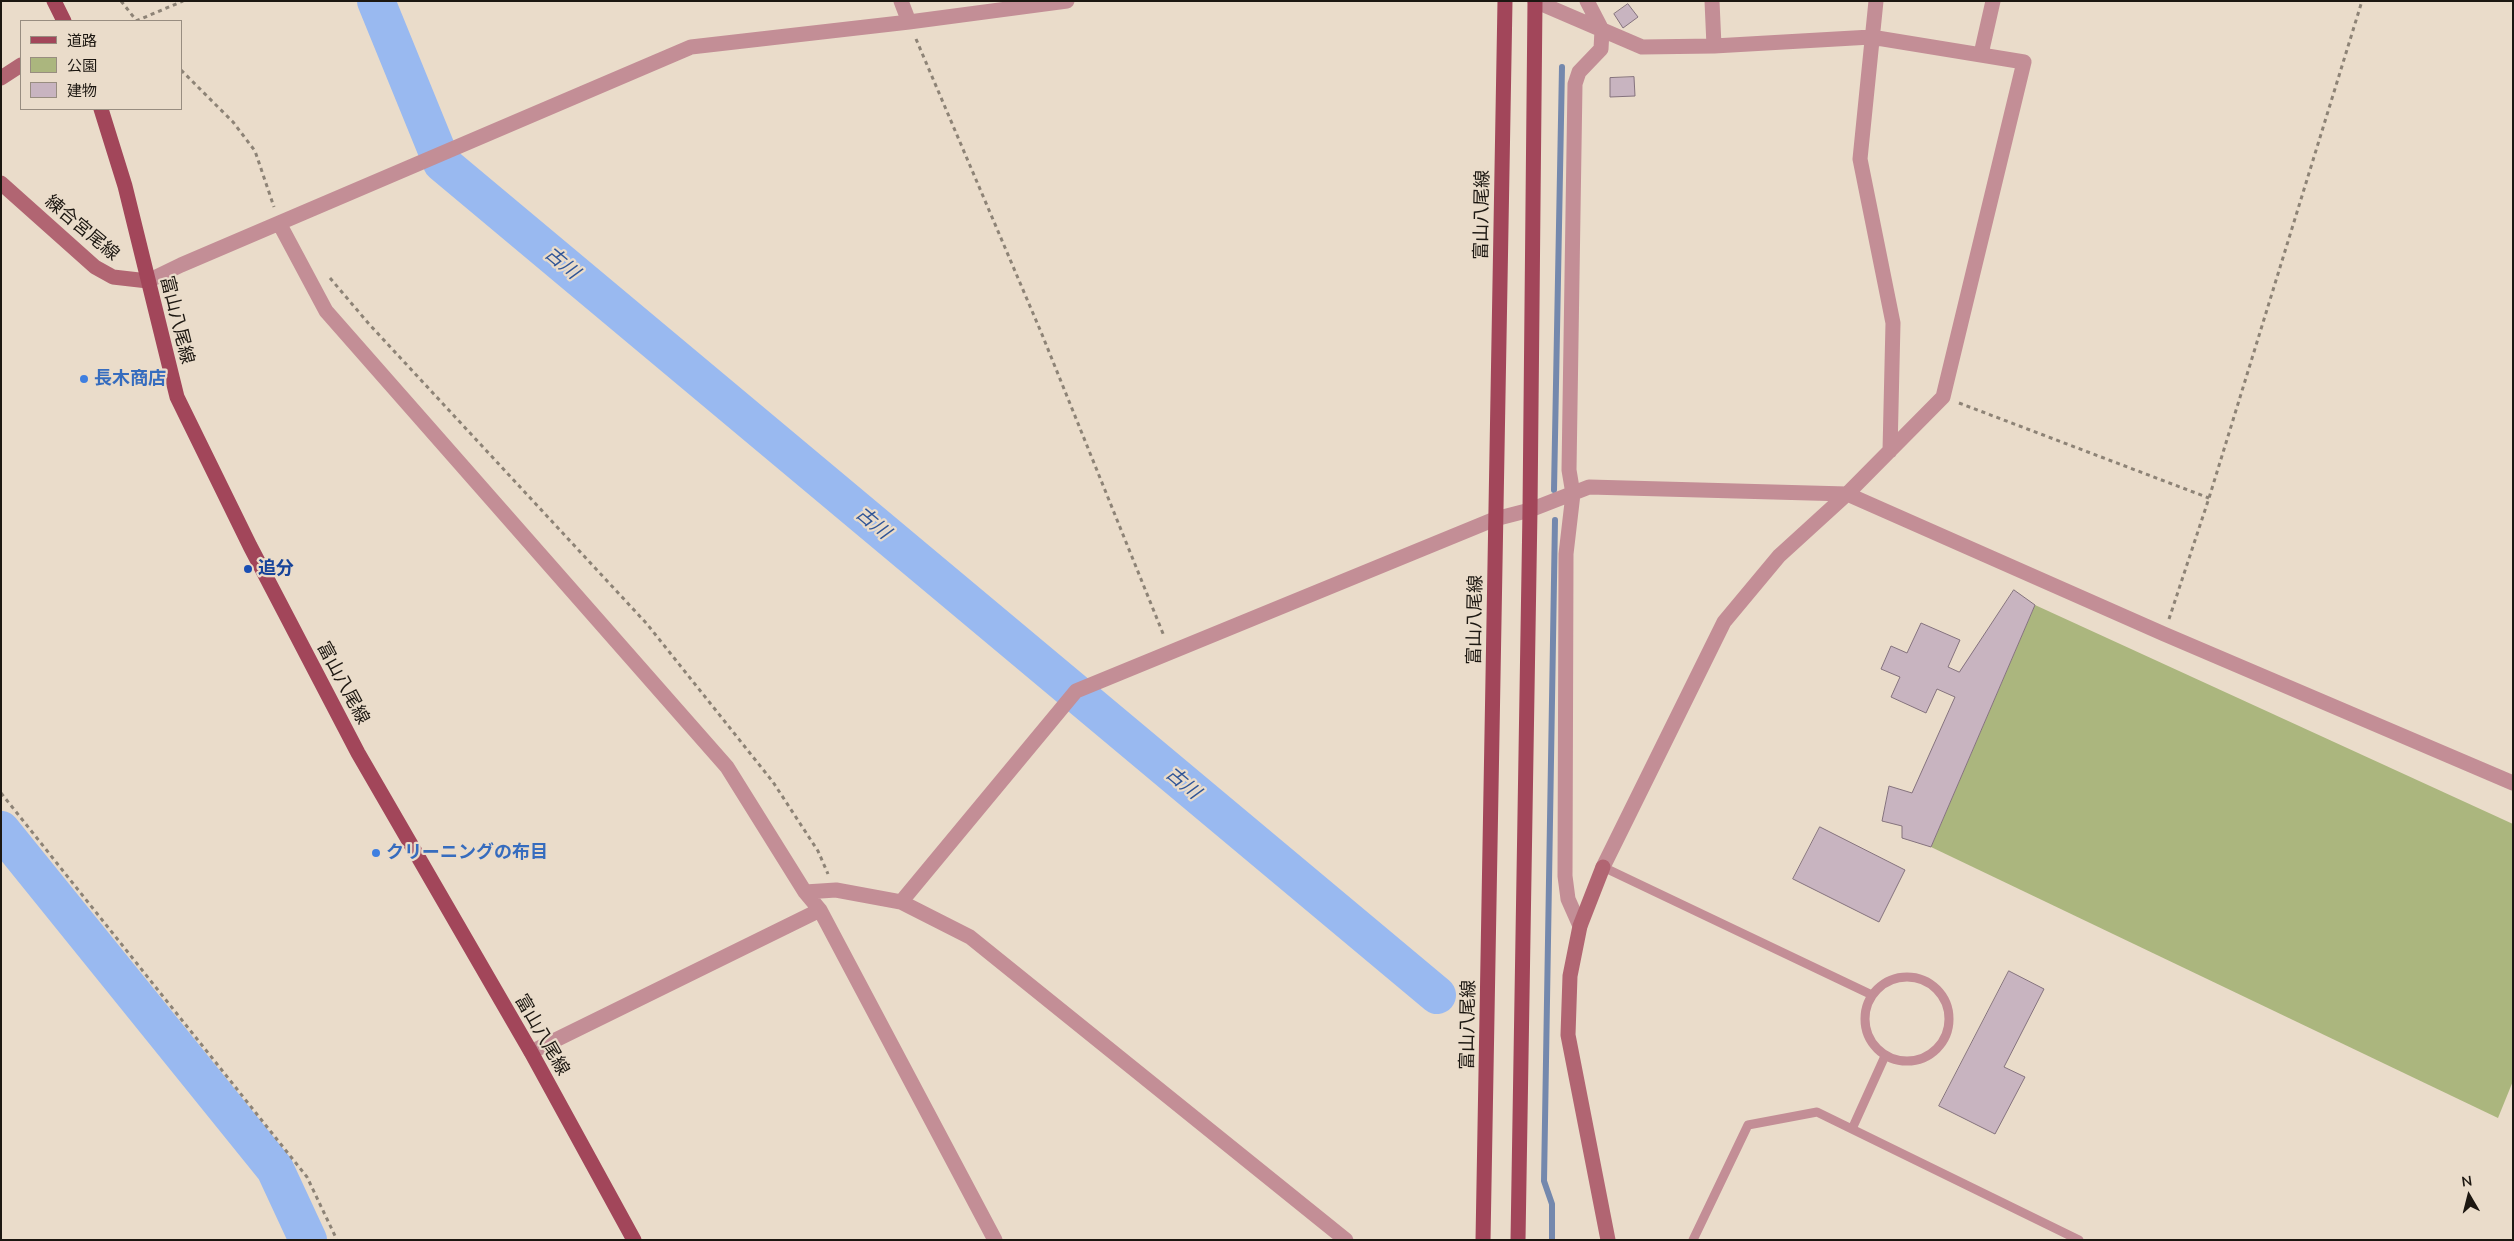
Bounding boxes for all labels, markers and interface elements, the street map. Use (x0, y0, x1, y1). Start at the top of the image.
legend (20, 20, 182, 110)
text: 道路 (67, 31, 97, 50)
text: 公園 (67, 56, 97, 75)
text: 建物 (67, 81, 97, 100)
street label: 富山八尾線 (1470, 170, 1494, 260)
street label: 練合宮尾線 (41, 191, 123, 265)
water label: 古川 (540, 242, 584, 284)
street label: 富山八尾線 (156, 274, 198, 366)
place label: 長木商店 (94, 368, 166, 390)
marker: 長木商店 (78, 373, 90, 385)
water label: 古川 (851, 502, 895, 544)
place label: 追分 (258, 558, 294, 580)
marker: 追分 (242, 563, 254, 575)
street label: 富山八尾線 (1463, 575, 1487, 665)
street label: 富山八尾線 (312, 638, 374, 728)
water label: 古川 (1161, 762, 1205, 804)
place label: クリーニングの布目 (386, 842, 548, 864)
marker: クリーニングの布目 (370, 847, 382, 859)
street label: 富山八尾線 (1456, 980, 1480, 1070)
street label: 富山八尾線 (510, 991, 574, 1079)
north arrow (2444, 1171, 2494, 1221)
text: N (2460, 1171, 2473, 1191)

